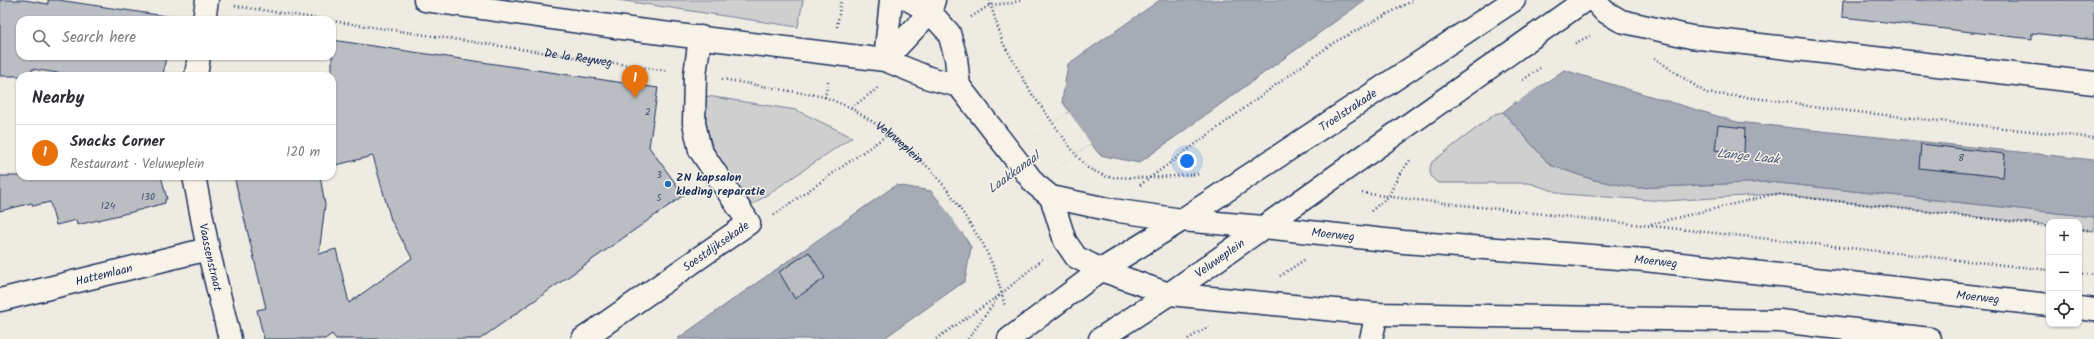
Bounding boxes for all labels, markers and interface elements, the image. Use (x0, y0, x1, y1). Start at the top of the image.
search box (16, 16, 336, 60)
text: Search here (62, 26, 136, 50)
icon: search (30, 27, 52, 49)
street label: De la Reyweg (543, 43, 614, 72)
pin: 1 (622, 65, 648, 98)
street label: Troelstrakade (1315, 84, 1381, 136)
text: Nearby (32, 85, 84, 112)
house number: 2 (645, 104, 651, 120)
street label: Veluweplein (872, 117, 927, 168)
text: Snacks Corner (70, 130, 164, 154)
text: 1 (43, 142, 47, 163)
text: 120 m (286, 142, 320, 163)
water label: Lange Laak (1716, 143, 1782, 171)
water label: Laakkanaal (984, 145, 1047, 199)
house number: 8 (1958, 150, 1965, 166)
your location (1177, 151, 1197, 171)
text: Restaurant · Veluweplein (70, 154, 204, 175)
house number: 3 (656, 167, 662, 183)
place label: ZN kapsalon kleding reparatie (676, 168, 765, 201)
marker: ZN kapsalon kleding reparatie (663, 179, 673, 189)
house number: 130 (141, 189, 155, 205)
house number: 5 (656, 190, 662, 206)
house number: 124 (101, 198, 116, 214)
street label: Soestdijksekade (678, 216, 754, 276)
map controls (2046, 219, 2082, 327)
button: + (2046, 219, 2082, 255)
street label: Vaassenstraat (194, 222, 228, 294)
street label: Moerweg (1310, 223, 1356, 246)
street label: Veluweplein (1191, 234, 1249, 283)
street label: Moerweg (1633, 250, 1679, 273)
button: − (2046, 255, 2082, 291)
street label: Hattemlaan (73, 258, 135, 291)
street label: Moerweg (1955, 285, 2001, 309)
button: locate (2046, 291, 2082, 327)

